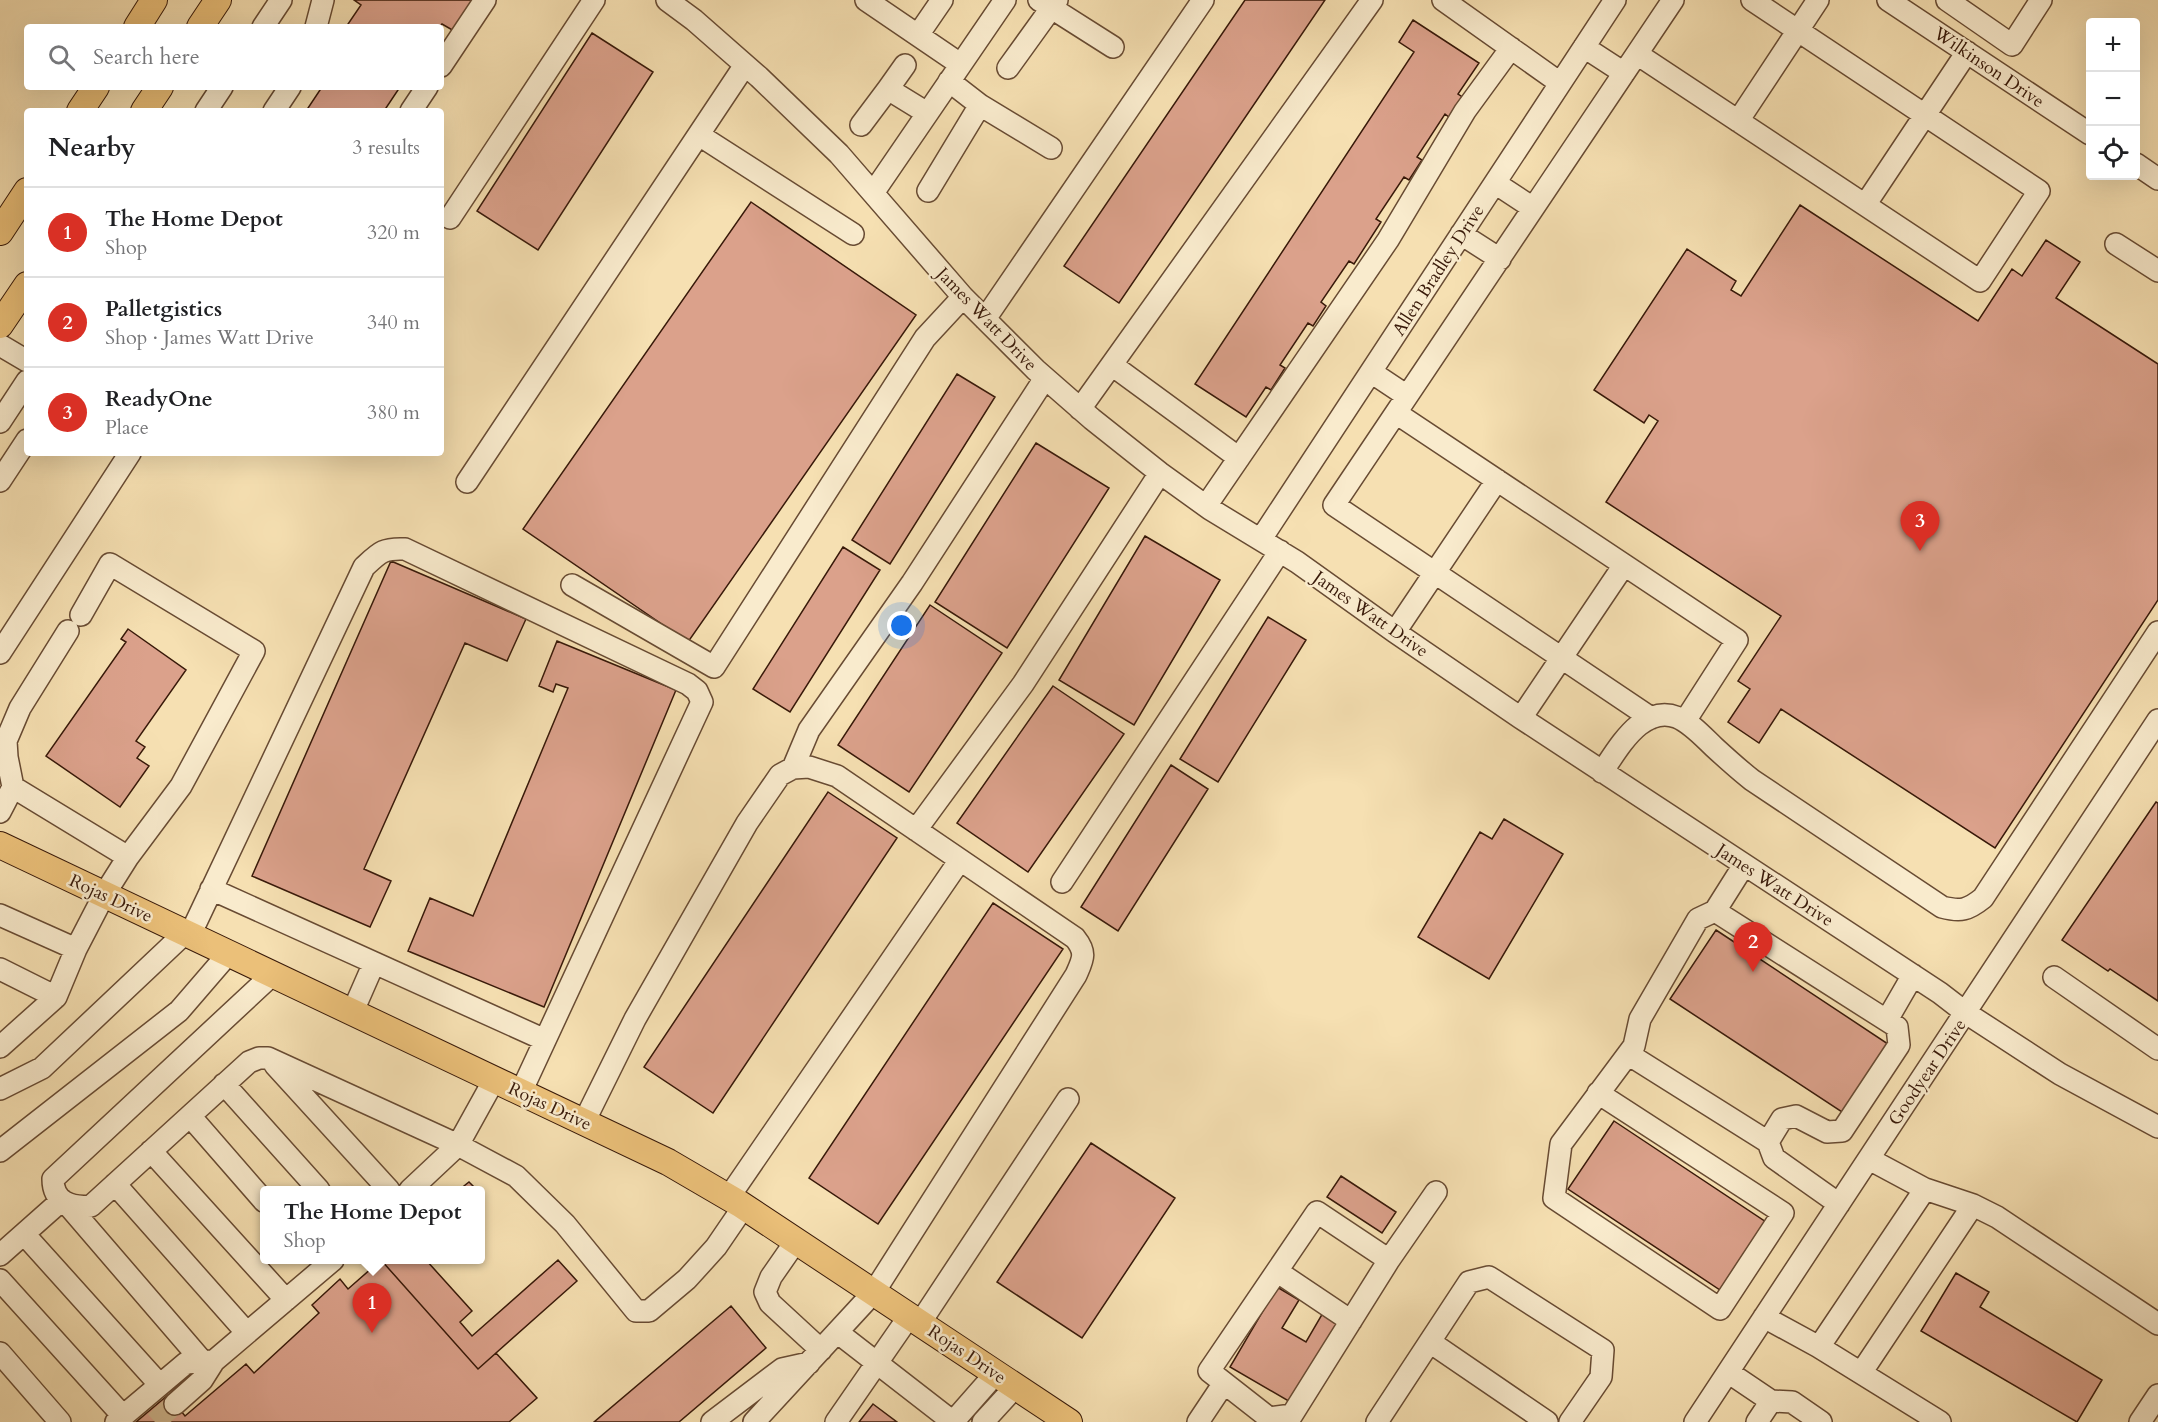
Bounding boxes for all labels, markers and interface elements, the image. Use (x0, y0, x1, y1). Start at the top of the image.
map controls (2086, 18, 2140, 180)
button: + (2086, 18, 2140, 72)
street label: Wilkinson Drive (1928, 20, 2049, 114)
search box (24, 24, 444, 90)
icon: search (45, 41, 78, 74)
text: Search here (93, 42, 200, 72)
button: − (2086, 72, 2140, 126)
button: locate (2086, 126, 2140, 180)
text: Nearby (48, 130, 136, 165)
text: 3 results (352, 134, 420, 161)
street label: Allen Bradley Drive (1387, 200, 1490, 341)
text: The Home Depot (105, 204, 283, 234)
text: 1 (62, 219, 73, 246)
text: 320 m (367, 219, 420, 246)
text: Shop (105, 234, 147, 261)
street label: James Watt Drive (928, 260, 1043, 377)
text: Palletgistics (105, 294, 222, 324)
text: 2 (62, 309, 73, 336)
text: 340 m (367, 309, 420, 336)
text: Shop · James Watt Drive (105, 324, 314, 351)
text: ReadyOne (105, 384, 213, 414)
text: 3 (62, 399, 73, 426)
text: 380 m (367, 399, 420, 426)
text: Place (105, 414, 149, 441)
pin: 3 (1900, 502, 1940, 551)
street label: James Watt Drive (1306, 564, 1433, 664)
your location (887, 611, 916, 640)
street label: James Watt Drive (1709, 836, 1838, 933)
street label: Rojas Drive (65, 868, 157, 929)
pin: 2 (1734, 922, 1772, 972)
street label: Goodyear Drive (1882, 1014, 1972, 1131)
street label: Rojas Drive (504, 1076, 596, 1137)
popup (260, 1186, 485, 1264)
text: The Home Depot (284, 1197, 461, 1227)
text: Shop (284, 1227, 326, 1254)
pin: 1 (352, 1284, 392, 1333)
street label: Rojas Drive (923, 1319, 1011, 1390)

